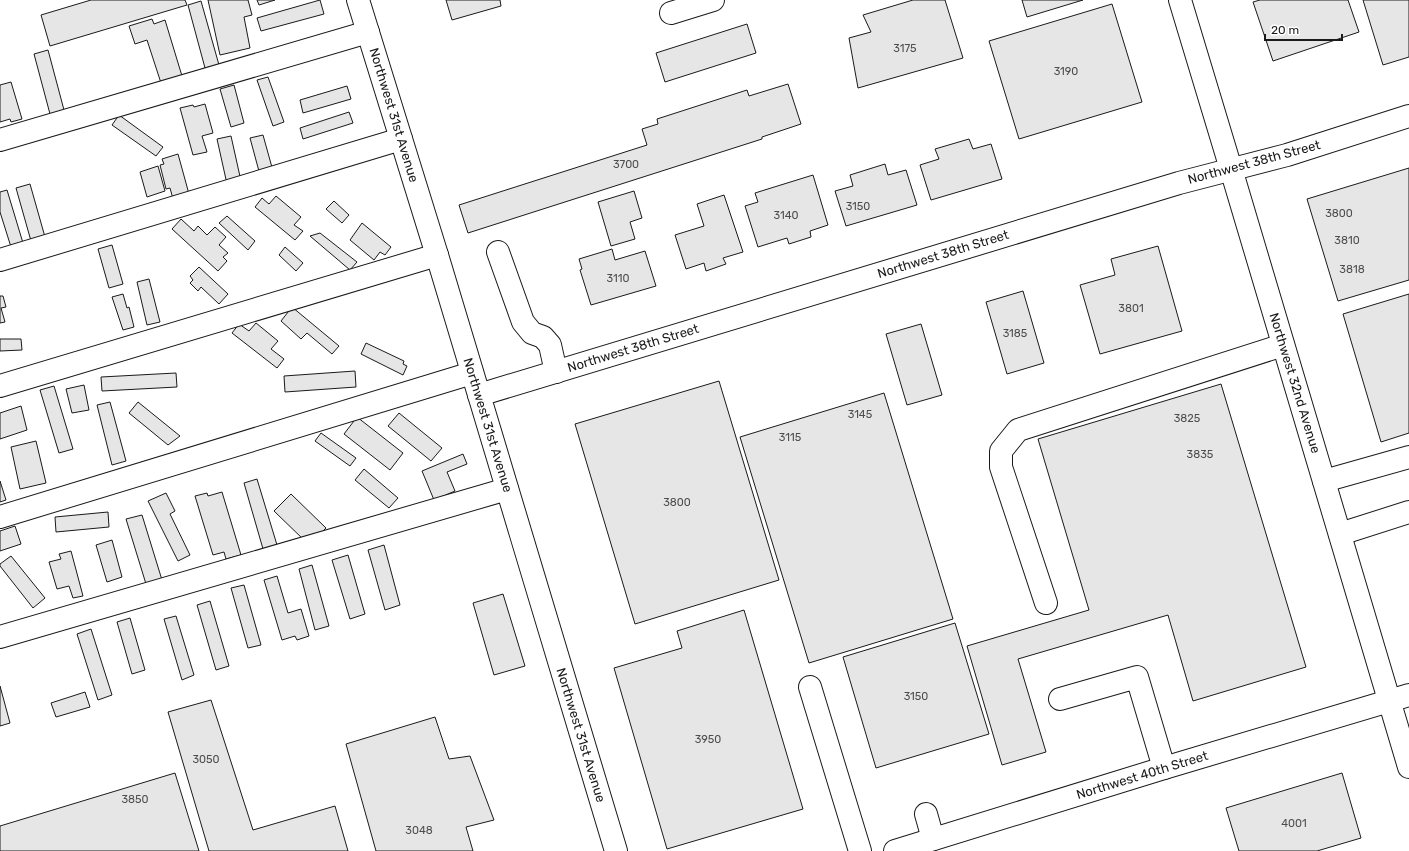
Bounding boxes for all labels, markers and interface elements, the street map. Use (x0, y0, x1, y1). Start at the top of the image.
scale bar (1265, 16, 1342, 42)
text: 20 m (1271, 23, 1299, 37)
house number: 3175 (893, 42, 917, 55)
street label: Northwest 31st Avenue (366, 46, 422, 184)
house number: 3190 (1054, 65, 1078, 78)
street label: Northwest 38th Street (1186, 137, 1322, 187)
house number: 3700 (613, 158, 639, 171)
house number: 3150 (846, 200, 870, 213)
house number: 3800 (1325, 207, 1353, 220)
house number: 3140 (774, 209, 798, 222)
street label: Northwest 38th Street (875, 227, 1011, 281)
house number: 3810 (1334, 234, 1360, 247)
house number: 3818 (1339, 263, 1365, 276)
house number: 3110 (607, 272, 629, 285)
house number: 3801 (1118, 302, 1144, 315)
street label: Northwest 32nd Avenue (1266, 311, 1324, 455)
street label: Northwest 38th Street (565, 321, 701, 375)
house number: 3185 (1003, 327, 1028, 340)
street label: Northwest 31st Avenue (460, 356, 516, 494)
house number: 3145 (848, 408, 873, 421)
house number: 3825 (1174, 412, 1201, 425)
house number: 3115 (779, 431, 802, 444)
house number: 3835 (1187, 448, 1214, 461)
house number: 3800 (663, 496, 691, 509)
street label: Northwest 31st Avenue (553, 666, 609, 804)
house number: 3150 (904, 690, 928, 703)
house number: 3950 (695, 733, 721, 746)
street label: Northwest 40th Street (1074, 748, 1210, 802)
house number: 3050 (192, 753, 220, 766)
house number: 3850 (121, 793, 149, 806)
house number: 4001 (1281, 817, 1307, 830)
house number: 3048 (405, 824, 433, 837)

